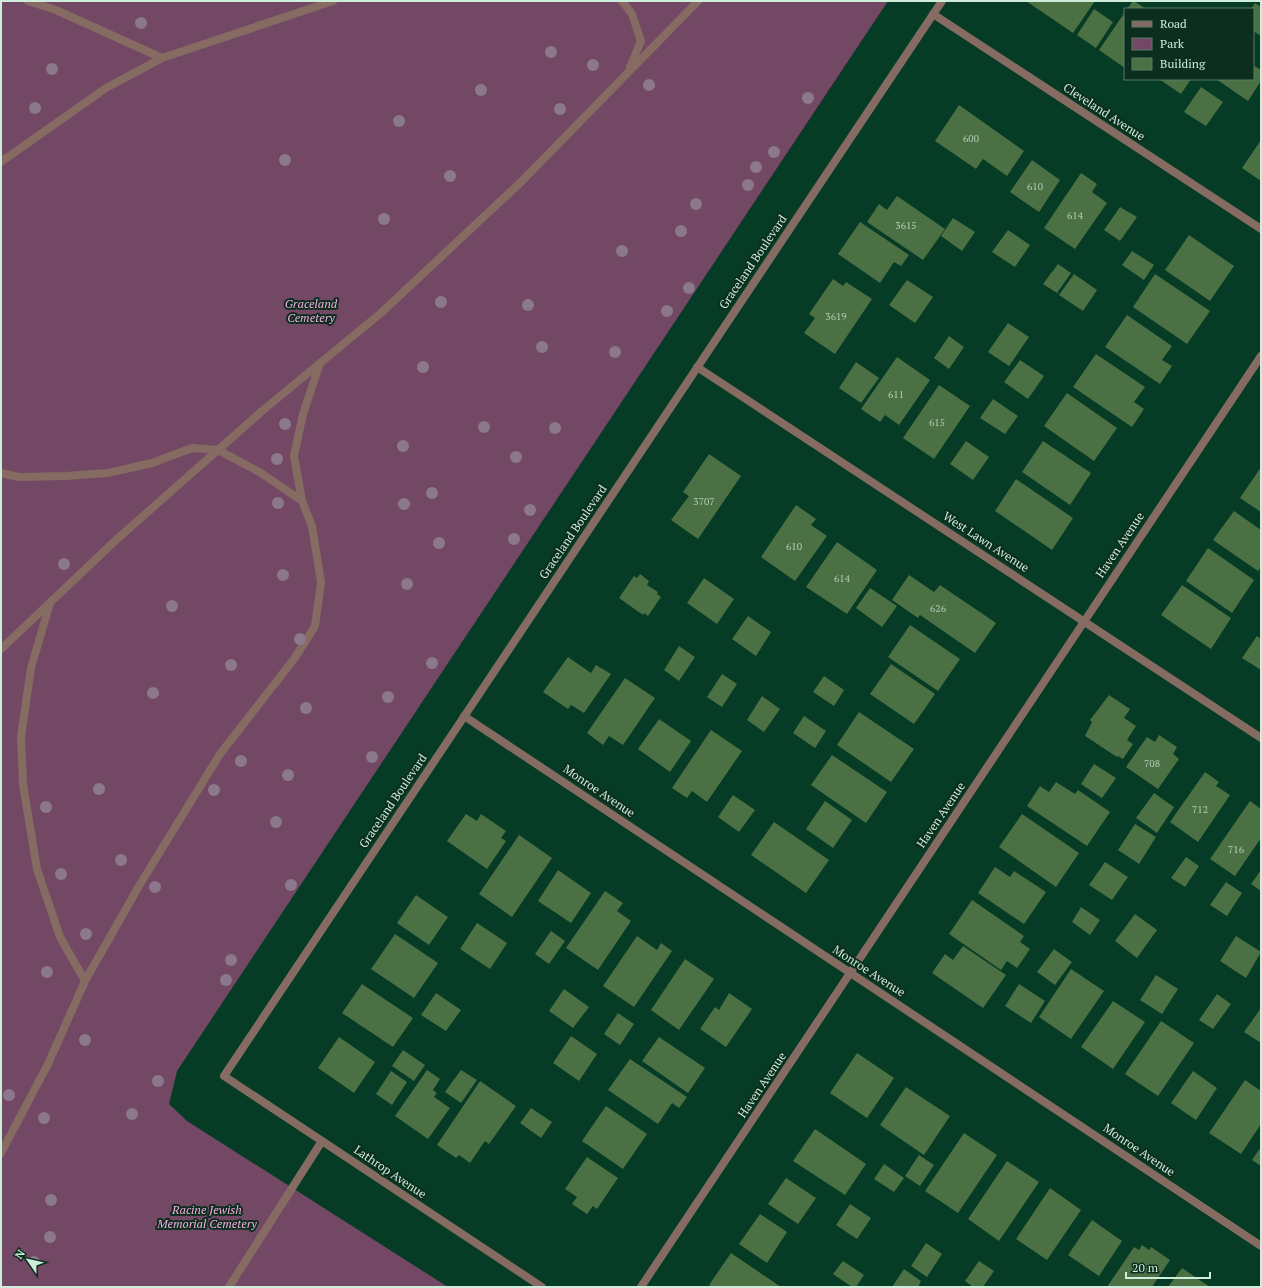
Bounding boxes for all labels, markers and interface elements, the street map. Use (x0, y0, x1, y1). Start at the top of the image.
legend (1124, 8, 1254, 80)
text: Road (1160, 16, 1187, 31)
text: Park (1160, 36, 1185, 51)
text: Building (1160, 56, 1206, 71)
street label: Cleveland Avenue (1061, 80, 1148, 144)
house number: 600 (963, 132, 979, 145)
house number: 610 (1027, 180, 1043, 193)
house number: 614 (1067, 209, 1084, 222)
street label: Graceland Boulevard (715, 211, 790, 312)
house number: 3615 (895, 219, 917, 232)
park label: Graceland Cemetery (285, 296, 338, 325)
house number: 3619 (825, 310, 847, 323)
house number: 611 (888, 388, 904, 401)
house number: 615 (929, 416, 945, 429)
street label: Graceland Boulevard (535, 481, 610, 582)
house number: 3707 (693, 495, 715, 508)
street label: West Lawn Avenue (940, 508, 1032, 575)
street label: Haven Avenue (1092, 509, 1147, 580)
house number: 610 (786, 540, 802, 553)
house number: 614 (834, 572, 851, 585)
house number: 626 (930, 602, 947, 615)
street label: Graceland Boulevard (355, 750, 430, 851)
house number: 708 (1144, 757, 1160, 770)
street label: Monroe Avenue (560, 761, 638, 820)
street label: Haven Avenue (913, 779, 968, 850)
house number: 712 (1192, 803, 1208, 816)
house number: 716 (1228, 843, 1245, 856)
street label: Monroe Avenue (830, 942, 908, 1000)
street label: Haven Avenue (734, 1049, 789, 1120)
street label: Monroe Avenue (1100, 1120, 1178, 1179)
street label: Lathrop Avenue (351, 1142, 429, 1201)
park label: Racine Jewish Memorial Cemetery (156, 1202, 257, 1231)
north arrow (8, 1240, 48, 1280)
text: N (12, 1246, 28, 1262)
scale bar (1126, 1254, 1210, 1280)
text: 20 m (1132, 1260, 1159, 1275)

